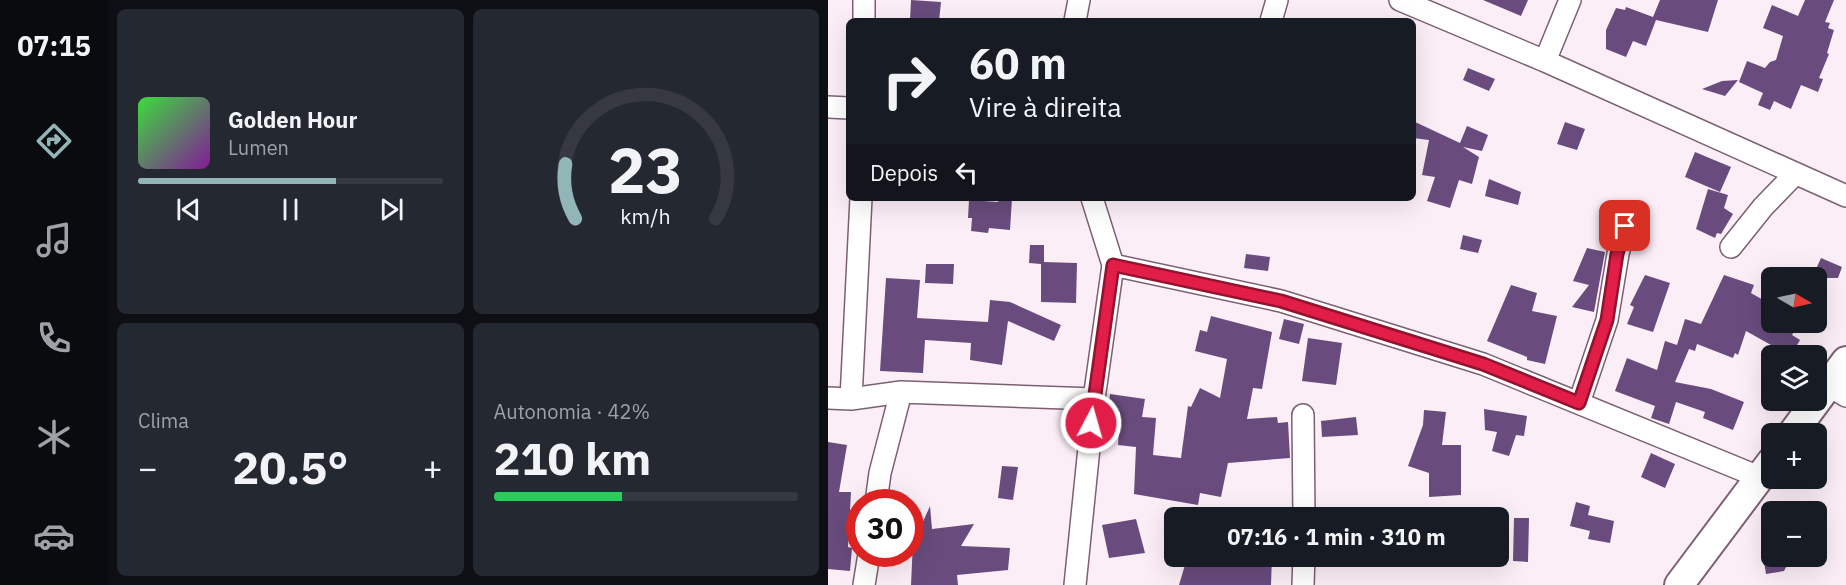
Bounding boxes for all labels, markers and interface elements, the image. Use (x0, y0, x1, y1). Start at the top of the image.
text: 07:15 (17, 28, 91, 63)
text: 60 m (969, 36, 1067, 91)
icon: right (870, 42, 948, 120)
text: Vire à direita (969, 89, 1122, 124)
text: Golden Hour (228, 105, 357, 134)
icon: directions (33, 120, 75, 162)
text: 23 (608, 129, 683, 210)
text: Lumen (228, 134, 289, 161)
icon: left (950, 156, 983, 189)
text: Depois (870, 158, 938, 187)
icon: previous (172, 193, 205, 226)
icon: pause (274, 193, 307, 226)
icon: next (375, 193, 408, 226)
pin (1599, 200, 1650, 251)
text: km/h (621, 202, 671, 230)
icon: arrive (1608, 209, 1641, 242)
icon: music (33, 219, 75, 261)
north arrow (1761, 267, 1827, 333)
map controls (1761, 267, 1827, 567)
icon: phone (33, 317, 75, 359)
button: layers (1761, 345, 1827, 411)
position arrow (1059, 391, 1123, 455)
text: Autonomia · 42% (494, 398, 650, 425)
text: Clima (138, 407, 189, 434)
icon: climate (33, 416, 75, 458)
button: + (1761, 423, 1827, 489)
text: 210 km (494, 429, 651, 487)
text: 20.5° (232, 438, 348, 496)
text: − (138, 446, 158, 489)
text: + (423, 446, 442, 489)
speed limit sign: 30 (846, 489, 924, 567)
button: − (1761, 501, 1827, 567)
icon: car (33, 515, 75, 557)
text: 07:16 · 1 min · 310 m (1227, 522, 1446, 551)

